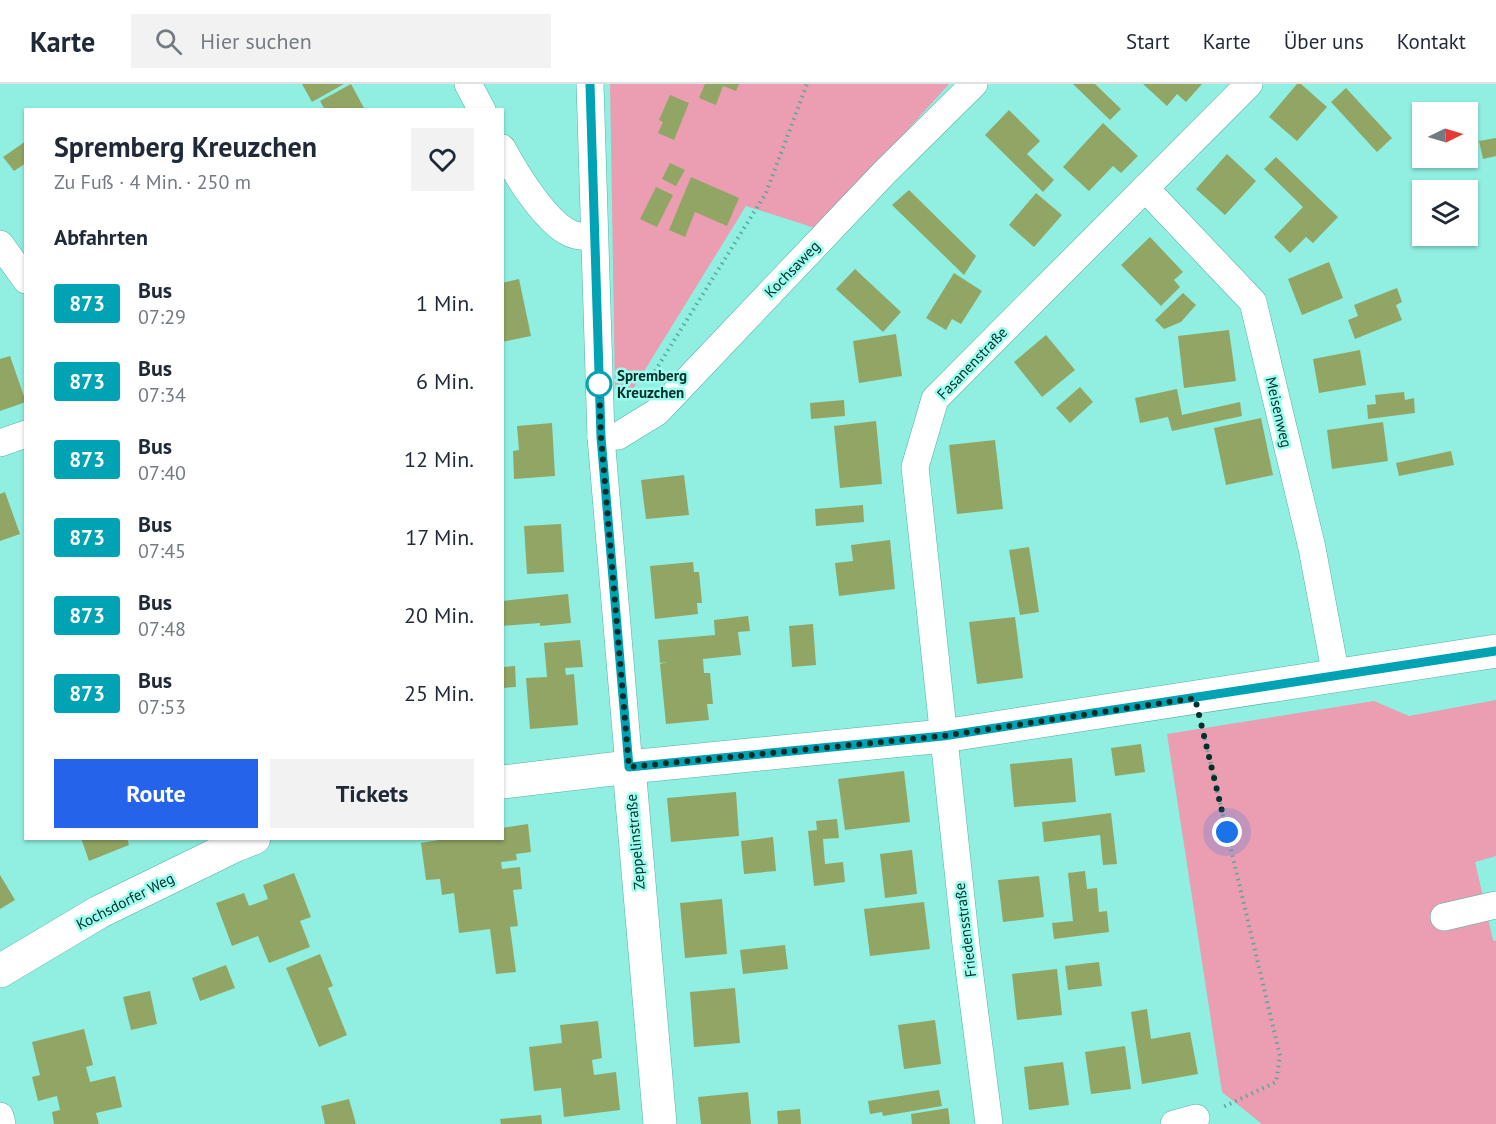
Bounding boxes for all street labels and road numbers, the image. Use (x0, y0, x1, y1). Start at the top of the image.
street label: Kochsaweg (760, 237, 824, 301)
street label: Fasanenstraße (933, 323, 1011, 403)
street label: Meisenweg (1262, 375, 1296, 449)
street label: Zeppelinstraße (621, 793, 649, 891)
street label: Kochsdorfer Weg (73, 868, 177, 934)
street label: Friedensstraße (950, 882, 980, 978)

